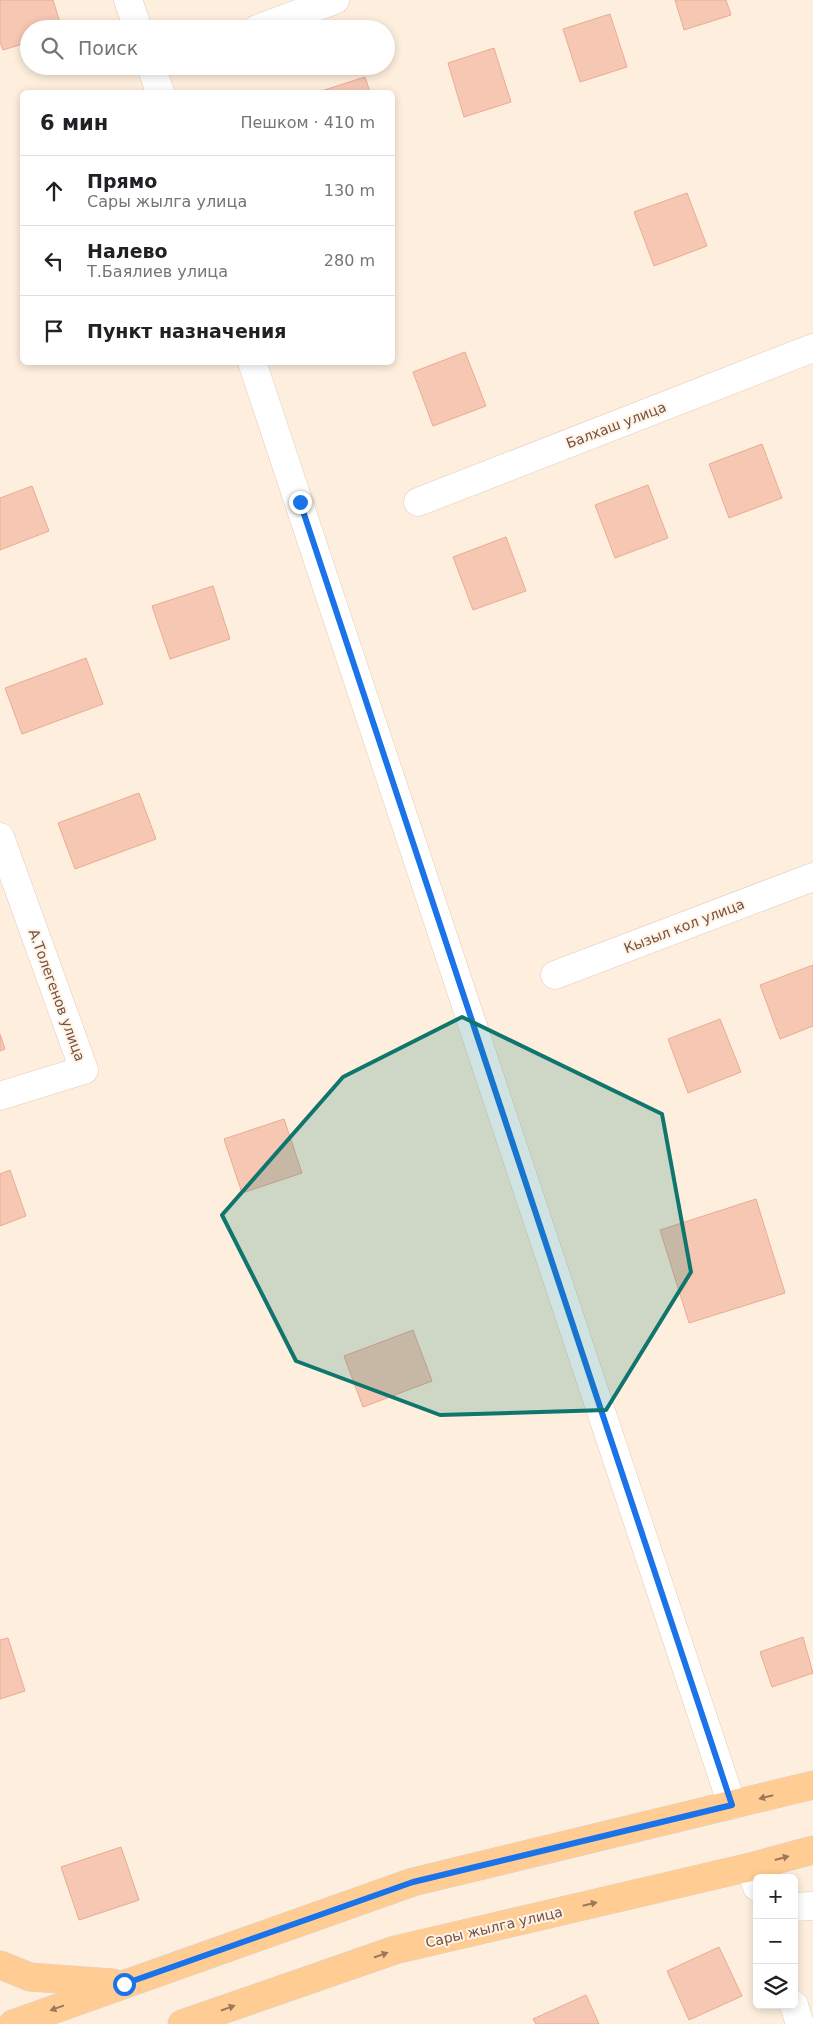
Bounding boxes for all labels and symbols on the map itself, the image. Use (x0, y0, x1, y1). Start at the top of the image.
street label: Балхаш улица (564, 399, 668, 451)
route end (289, 491, 312, 514)
street label: Кызыл кол улица (622, 896, 746, 956)
street label: А.Толегенов улица (26, 927, 88, 1063)
one-way arrow (758, 1793, 773, 1801)
one-way arrow (775, 1854, 790, 1862)
one-way arrow (583, 1900, 598, 1908)
street label: Сары жылга улица (424, 1903, 564, 1951)
one-way arrow (374, 1951, 389, 1958)
route start (113, 1973, 136, 1996)
one-way arrow (220, 2003, 235, 2011)
one-way arrow (50, 2005, 65, 2012)

